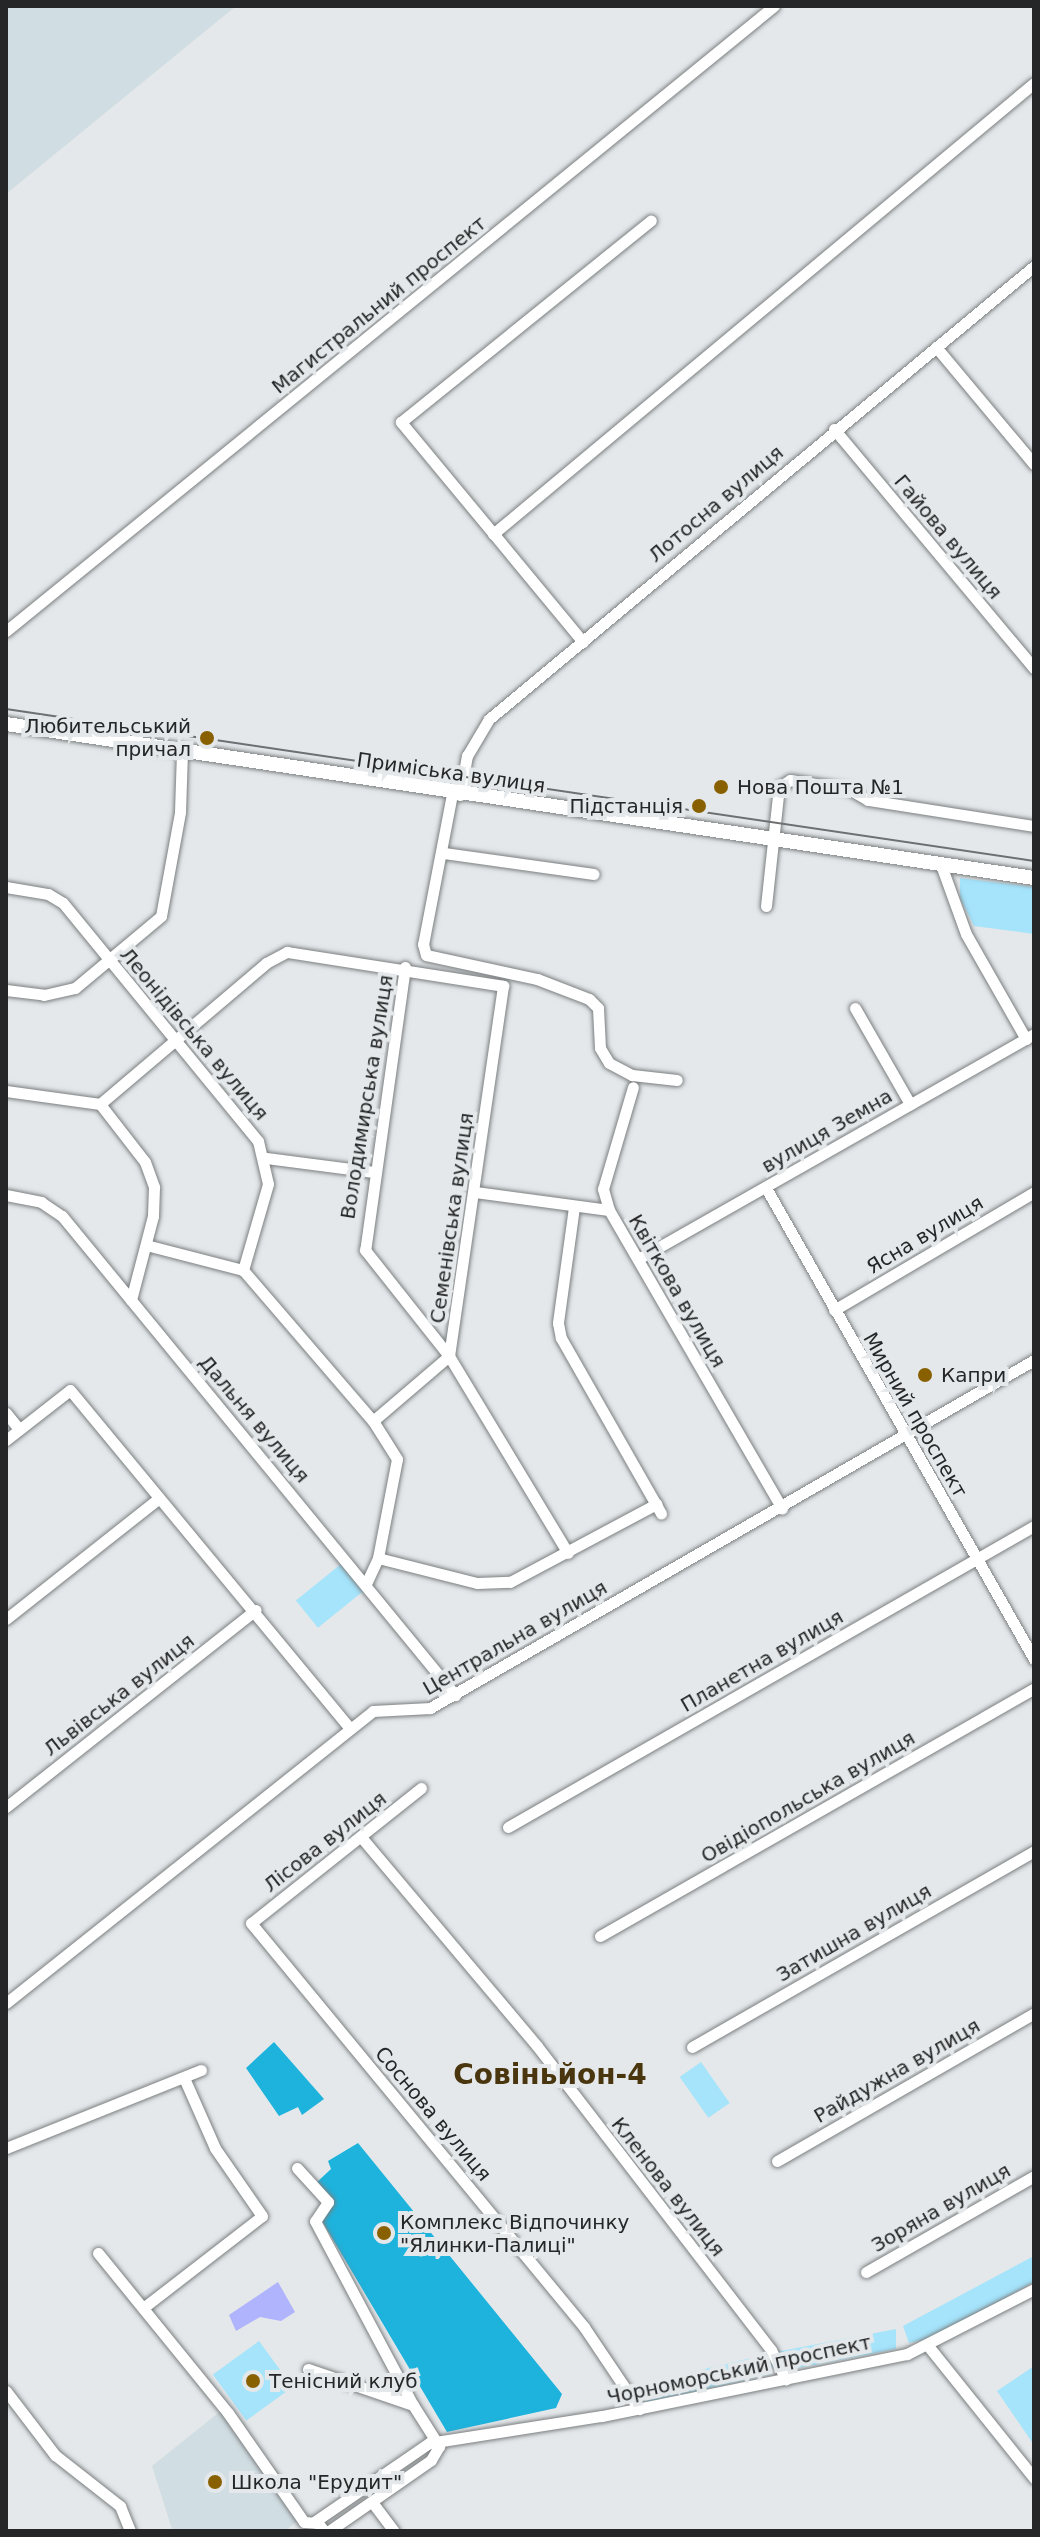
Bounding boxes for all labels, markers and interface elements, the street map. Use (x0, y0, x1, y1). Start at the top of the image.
street label: Магистральний проспект (267, 211, 491, 399)
street label: Лотосна вулиця (644, 441, 788, 567)
street label: Гайова вулиця (889, 470, 1007, 604)
place label: Любительський причал (24, 714, 191, 761)
marker: Любительський причал (198, 729, 216, 747)
street label: Приміська вулиця (355, 748, 547, 798)
place label: Нова Пошта №1 (737, 775, 904, 799)
marker: Нова Пошта №1 (712, 778, 730, 796)
place label: Підстанція (569, 794, 683, 818)
marker: Підстанція (690, 797, 708, 815)
street label: Леонідівська вулиця (115, 943, 273, 1125)
street label: Володимирська вулиця (336, 973, 398, 1221)
street label: вулиця Земна (757, 1084, 897, 1178)
street label: Семенівська вулиця (425, 1111, 479, 1325)
street label: Ясна вулиця (862, 1191, 988, 1279)
street label: Квіткова вулиця (623, 1210, 731, 1372)
street label: Мирний проспект (858, 1328, 972, 1502)
street label: Дальня вулиця (194, 1350, 314, 1488)
place label: Капри (941, 1363, 1006, 1387)
marker: Капри (916, 1366, 934, 1384)
street label: Центральна вулиця (419, 1575, 611, 1701)
street label: Планетна вулиця (676, 1605, 848, 1717)
street label: Львівська вулиця (39, 1629, 199, 1761)
street label: Овідіопольська вулиця (697, 1726, 919, 1868)
street label: Лісова вулиця (259, 1787, 391, 1897)
street label: Затишна вулиця (772, 1879, 936, 1987)
street label: Райдужна вулиця (810, 2014, 984, 2128)
street label: Соснова вулиця (370, 2042, 496, 2186)
district label: Совіньйон-4 (453, 2058, 647, 2092)
street label: Кленова вулиця (606, 2113, 730, 2261)
street label: Зоряна вулиця (867, 2158, 1015, 2258)
place label: Комплекс Відпочинку "Ялинки-Палиці" (400, 2210, 629, 2257)
marker: Комплекс Відпочинку "Ялинки-Палиці" (375, 2224, 393, 2242)
street label: Чорноморський проспект (605, 2330, 873, 2410)
place label: Тенісний клуб (269, 2369, 418, 2393)
marker: Тенісний клуб (244, 2372, 262, 2390)
place label: Школа "Ерудит" (231, 2470, 402, 2494)
marker: Школа "Ерудит" (206, 2473, 224, 2491)

